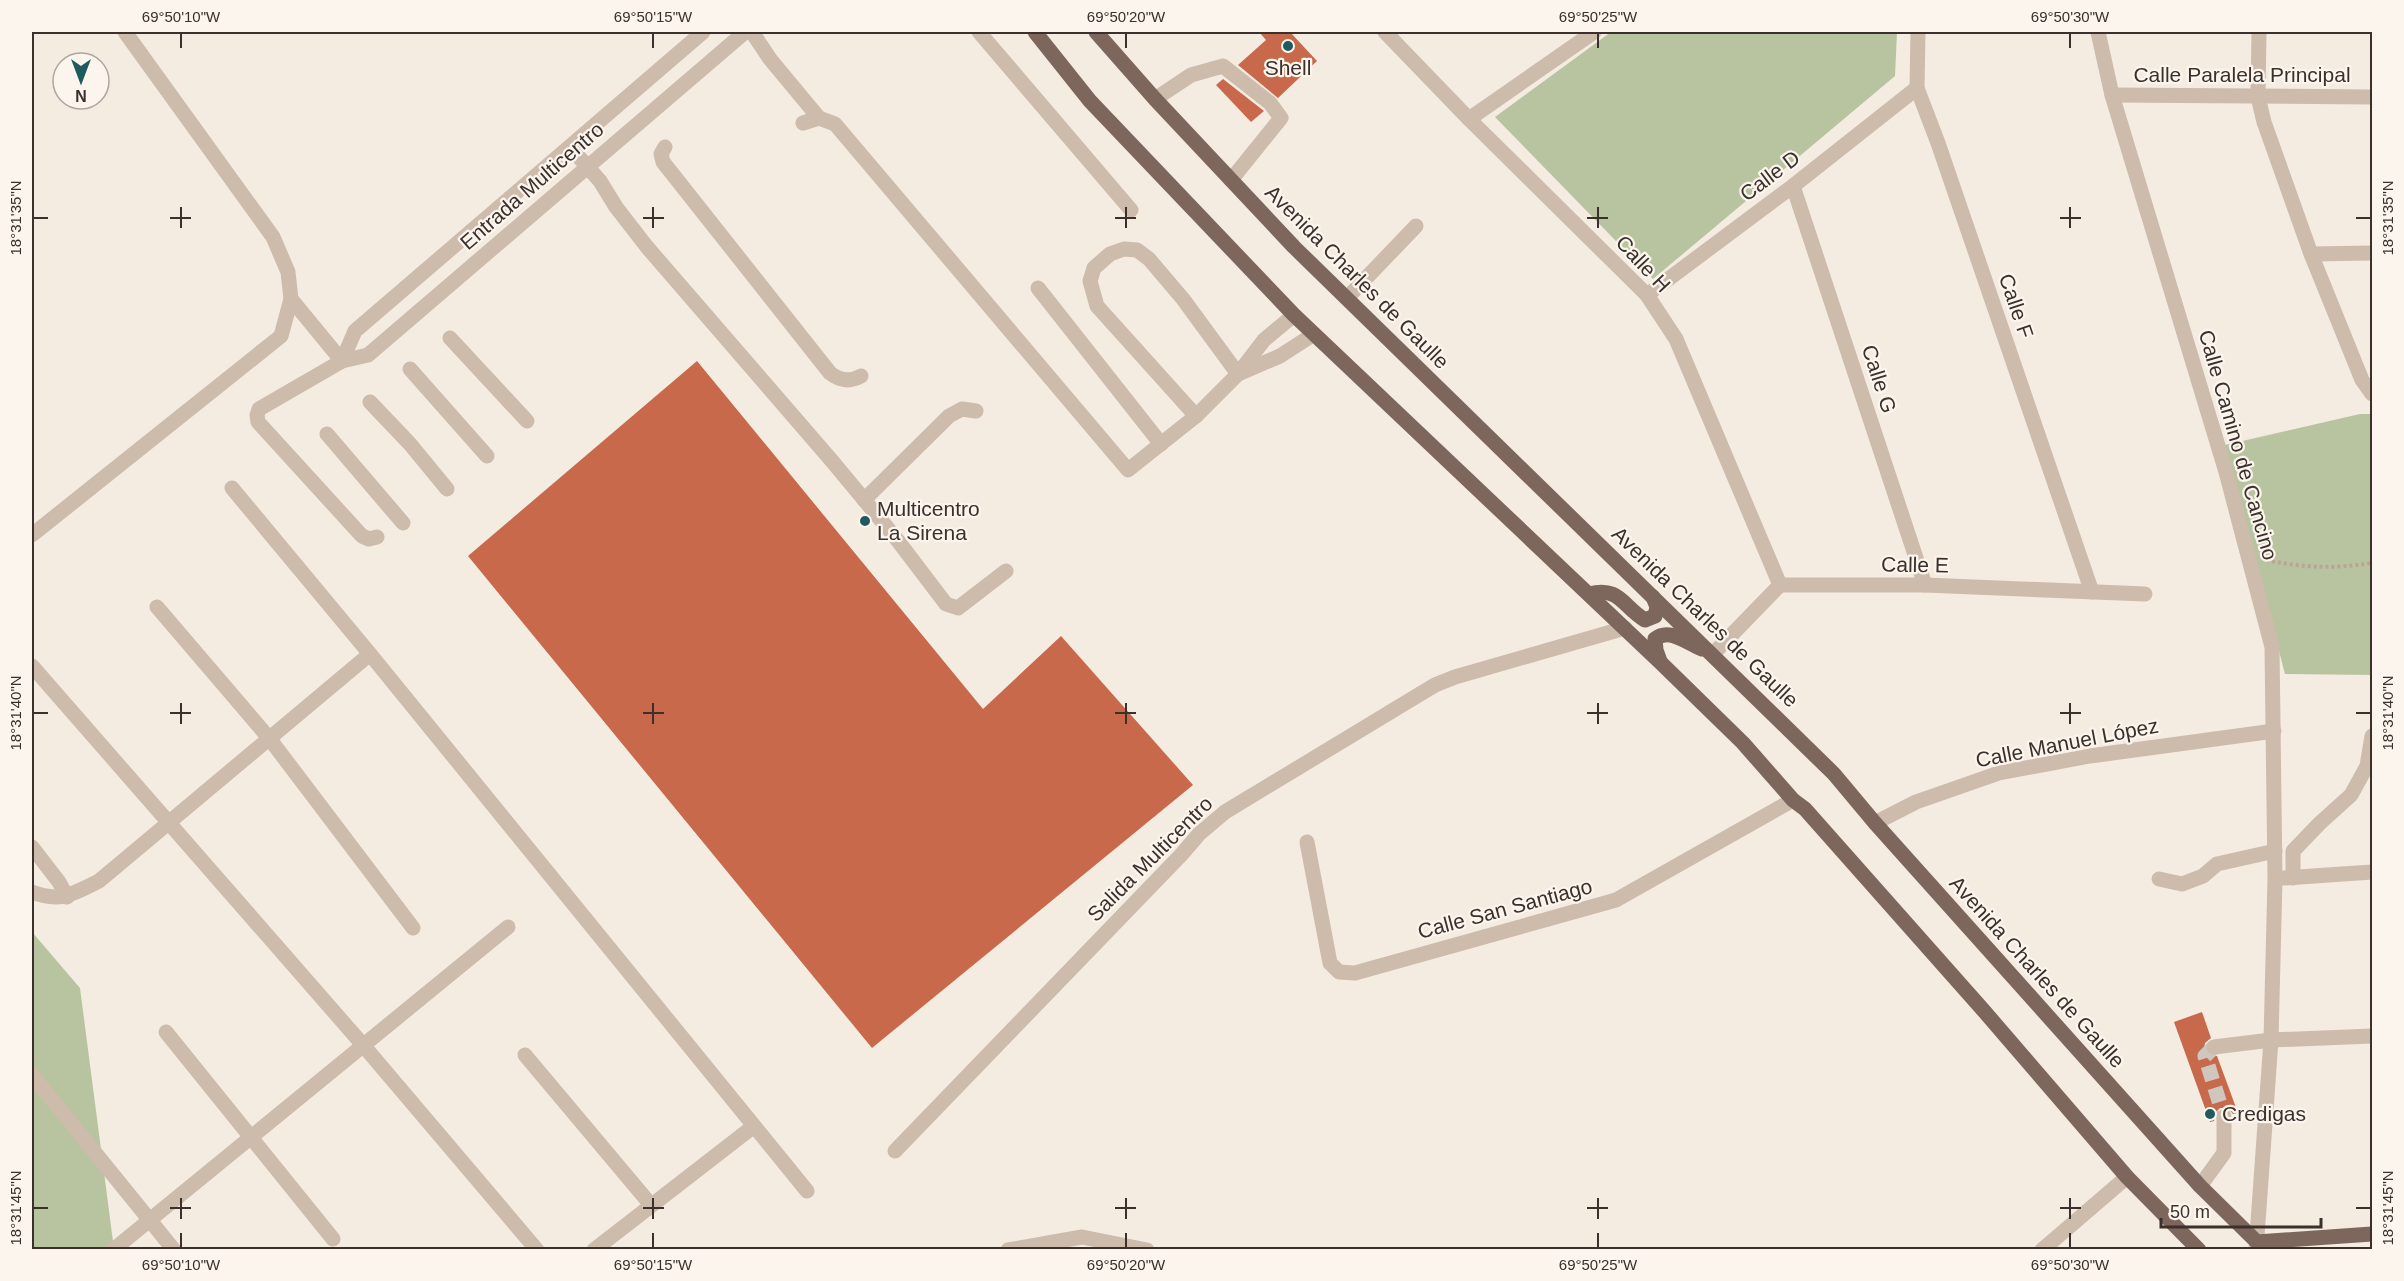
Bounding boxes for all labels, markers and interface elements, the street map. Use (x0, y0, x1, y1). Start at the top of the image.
text: 69°50'10"W (142, 8, 221, 25)
text: 69°50'15"W (614, 8, 693, 25)
text: 69°50'20"W (1087, 8, 1166, 25)
text: 69°50'25"W (1559, 8, 1638, 25)
text: 69°50'30"W (2031, 8, 2110, 25)
marker: Shell (1281, 39, 1295, 53)
north arrow (51, 51, 111, 111)
place label: Shell (1265, 56, 1311, 79)
street label: Calle Paralela Principal (2133, 63, 2351, 86)
text: N (75, 87, 87, 104)
street label: Entrada Multicentro (455, 117, 608, 254)
street label: Calle D (1735, 146, 1804, 206)
text: 18°31'35"N (7, 180, 24, 256)
street label: Avenida Charles de Gaulle (1261, 180, 1454, 373)
text: 18°31'35"N (2379, 180, 2396, 256)
street label: Calle H (1611, 231, 1675, 297)
street label: Calle F (1995, 271, 2038, 341)
street label: Calle Camino de Cancino (2195, 327, 2282, 562)
street label: Calle G (1858, 342, 1901, 416)
place label: Multicentro La Sirena (877, 497, 980, 544)
marker: Multicentro La Sirena (858, 514, 872, 528)
street label: Avenida Charles de Gaulle (1608, 522, 1803, 712)
street label: Calle E (1881, 552, 1949, 577)
text: 18°31'40"N (7, 675, 24, 751)
text: 18°31'40"N (2379, 675, 2396, 751)
street label: Calle Manuel López (1974, 714, 2160, 772)
street label: Salida Multicentro (1082, 791, 1217, 926)
street label: Avenida Charles de Gaulle (1945, 871, 2129, 1072)
street label: Calle San Santiago (1415, 874, 1595, 943)
place label: Credigas (2222, 1102, 2306, 1125)
marker: Credigas (2203, 1107, 2217, 1121)
text: 18°31'45"N (7, 1170, 24, 1246)
text: 18°31'45"N (2379, 1170, 2396, 1246)
scale bar (2161, 1191, 2322, 1229)
text: 50 m (2170, 1202, 2210, 1222)
text: 69°50'10"W (142, 1256, 221, 1273)
text: 69°50'15"W (614, 1256, 693, 1273)
text: 69°50'20"W (1087, 1256, 1166, 1273)
text: 69°50'25"W (1559, 1256, 1638, 1273)
text: 69°50'30"W (2031, 1256, 2110, 1273)

